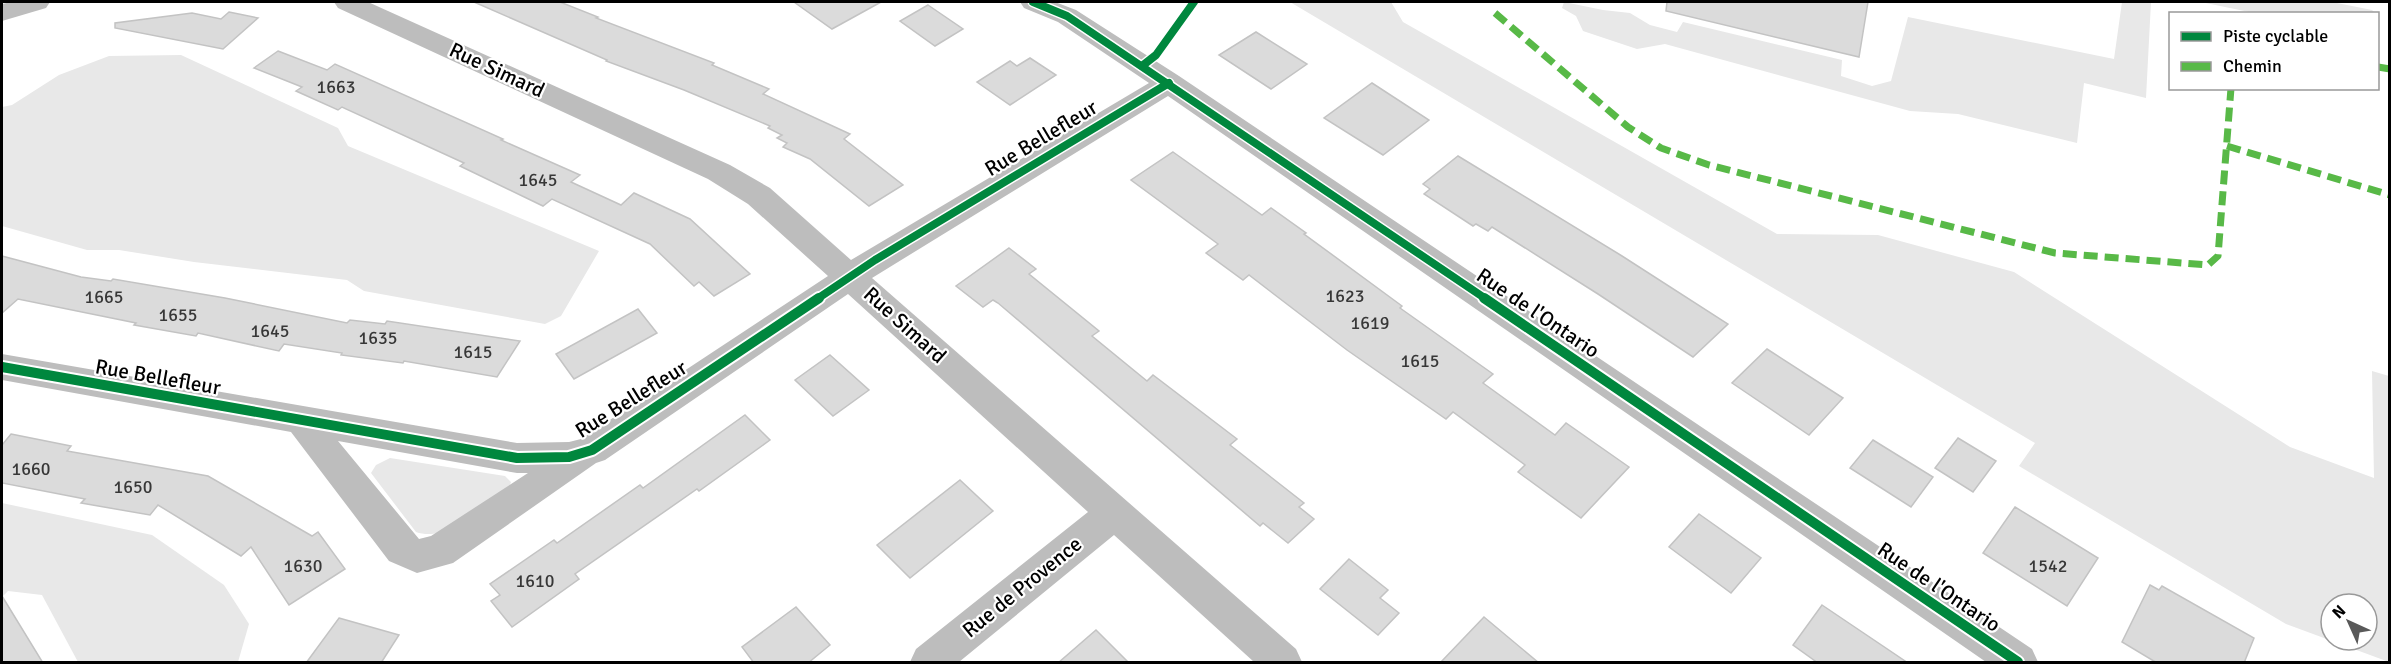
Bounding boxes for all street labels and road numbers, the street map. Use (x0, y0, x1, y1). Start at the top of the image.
street label: Rue Simard (445, 37, 549, 103)
street label: Rue Bellefleur (980, 94, 1102, 182)
street label: Rue de l'Ontario (1472, 262, 1604, 364)
street label: Rue Simard (858, 281, 952, 369)
street label: Rue Bellefleur (93, 353, 223, 401)
street label: Rue Bellefleur (570, 354, 692, 444)
street label: Rue de Provence (957, 531, 1087, 643)
street label: Rue de l'Ontario (1873, 536, 2005, 638)

